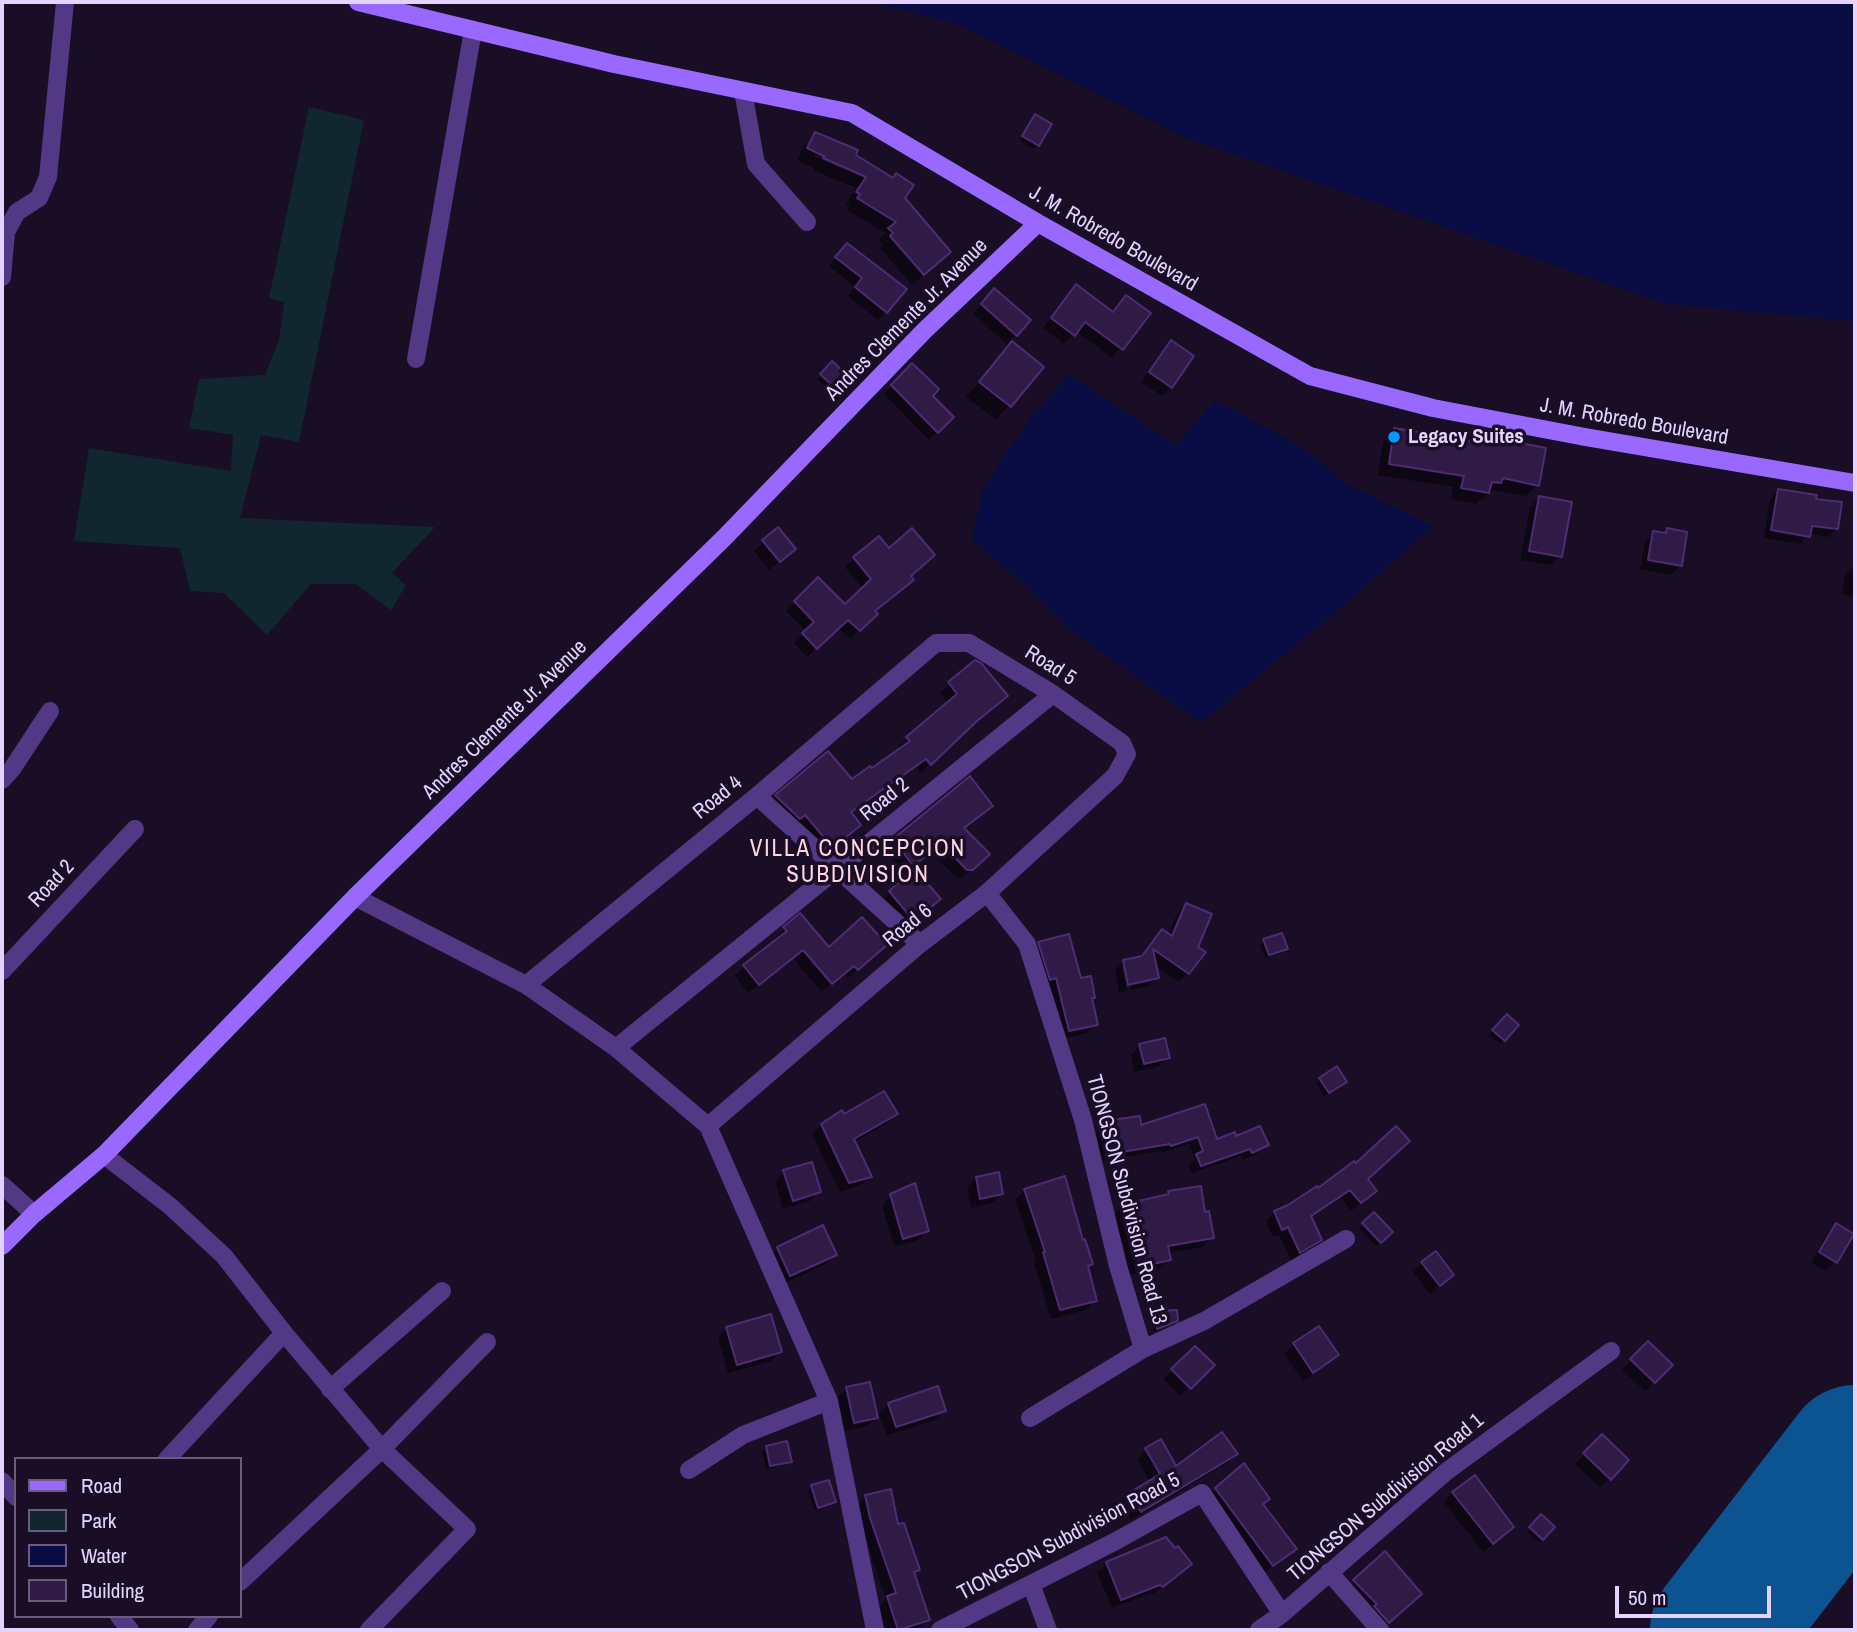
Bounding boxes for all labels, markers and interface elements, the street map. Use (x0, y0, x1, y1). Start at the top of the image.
street label: J. M. Robredo Boulevard (1024, 180, 1202, 298)
street label: Andres Clemente Jr. Avenue (821, 234, 993, 406)
street label: J. M. Robredo Boulevard (1538, 393, 1730, 451)
place label: Legacy Suites (1408, 424, 1524, 450)
marker: Legacy Suites (1386, 429, 1402, 445)
street label: Andres Clemente Jr. Avenue (418, 635, 592, 805)
street label: Road 5 (1020, 641, 1080, 691)
street label: Road 4 (688, 771, 748, 825)
street label: Road 2 (855, 773, 915, 827)
district label: VILLA CONCEPCION SUBDIVISION (752, 836, 964, 890)
street label: Road 2 (24, 855, 80, 913)
street label: Road 6 (878, 899, 938, 953)
street label: TIONGSON Subdivision Road 13 (1081, 1072, 1171, 1328)
street label: TIONGSON Subdivision Road 1 (1283, 1409, 1489, 1587)
legend (14, 1457, 242, 1618)
street label: TIONGSON Subdivision Road 5 (954, 1468, 1184, 1606)
text: Road (81, 1471, 122, 1500)
text: Park (81, 1506, 116, 1535)
text: Water (81, 1541, 126, 1570)
scale bar (1619, 1572, 1775, 1616)
text: Building (81, 1576, 144, 1605)
text: 50 m (1628, 1583, 1666, 1612)

